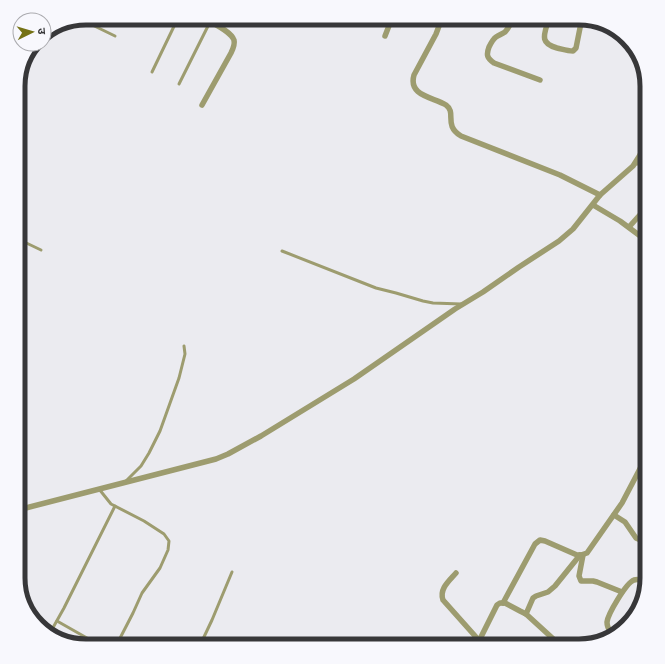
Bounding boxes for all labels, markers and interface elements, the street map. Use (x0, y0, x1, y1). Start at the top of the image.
north arrow (12, 12, 52, 52)
text: उ (35, 27, 48, 36)

